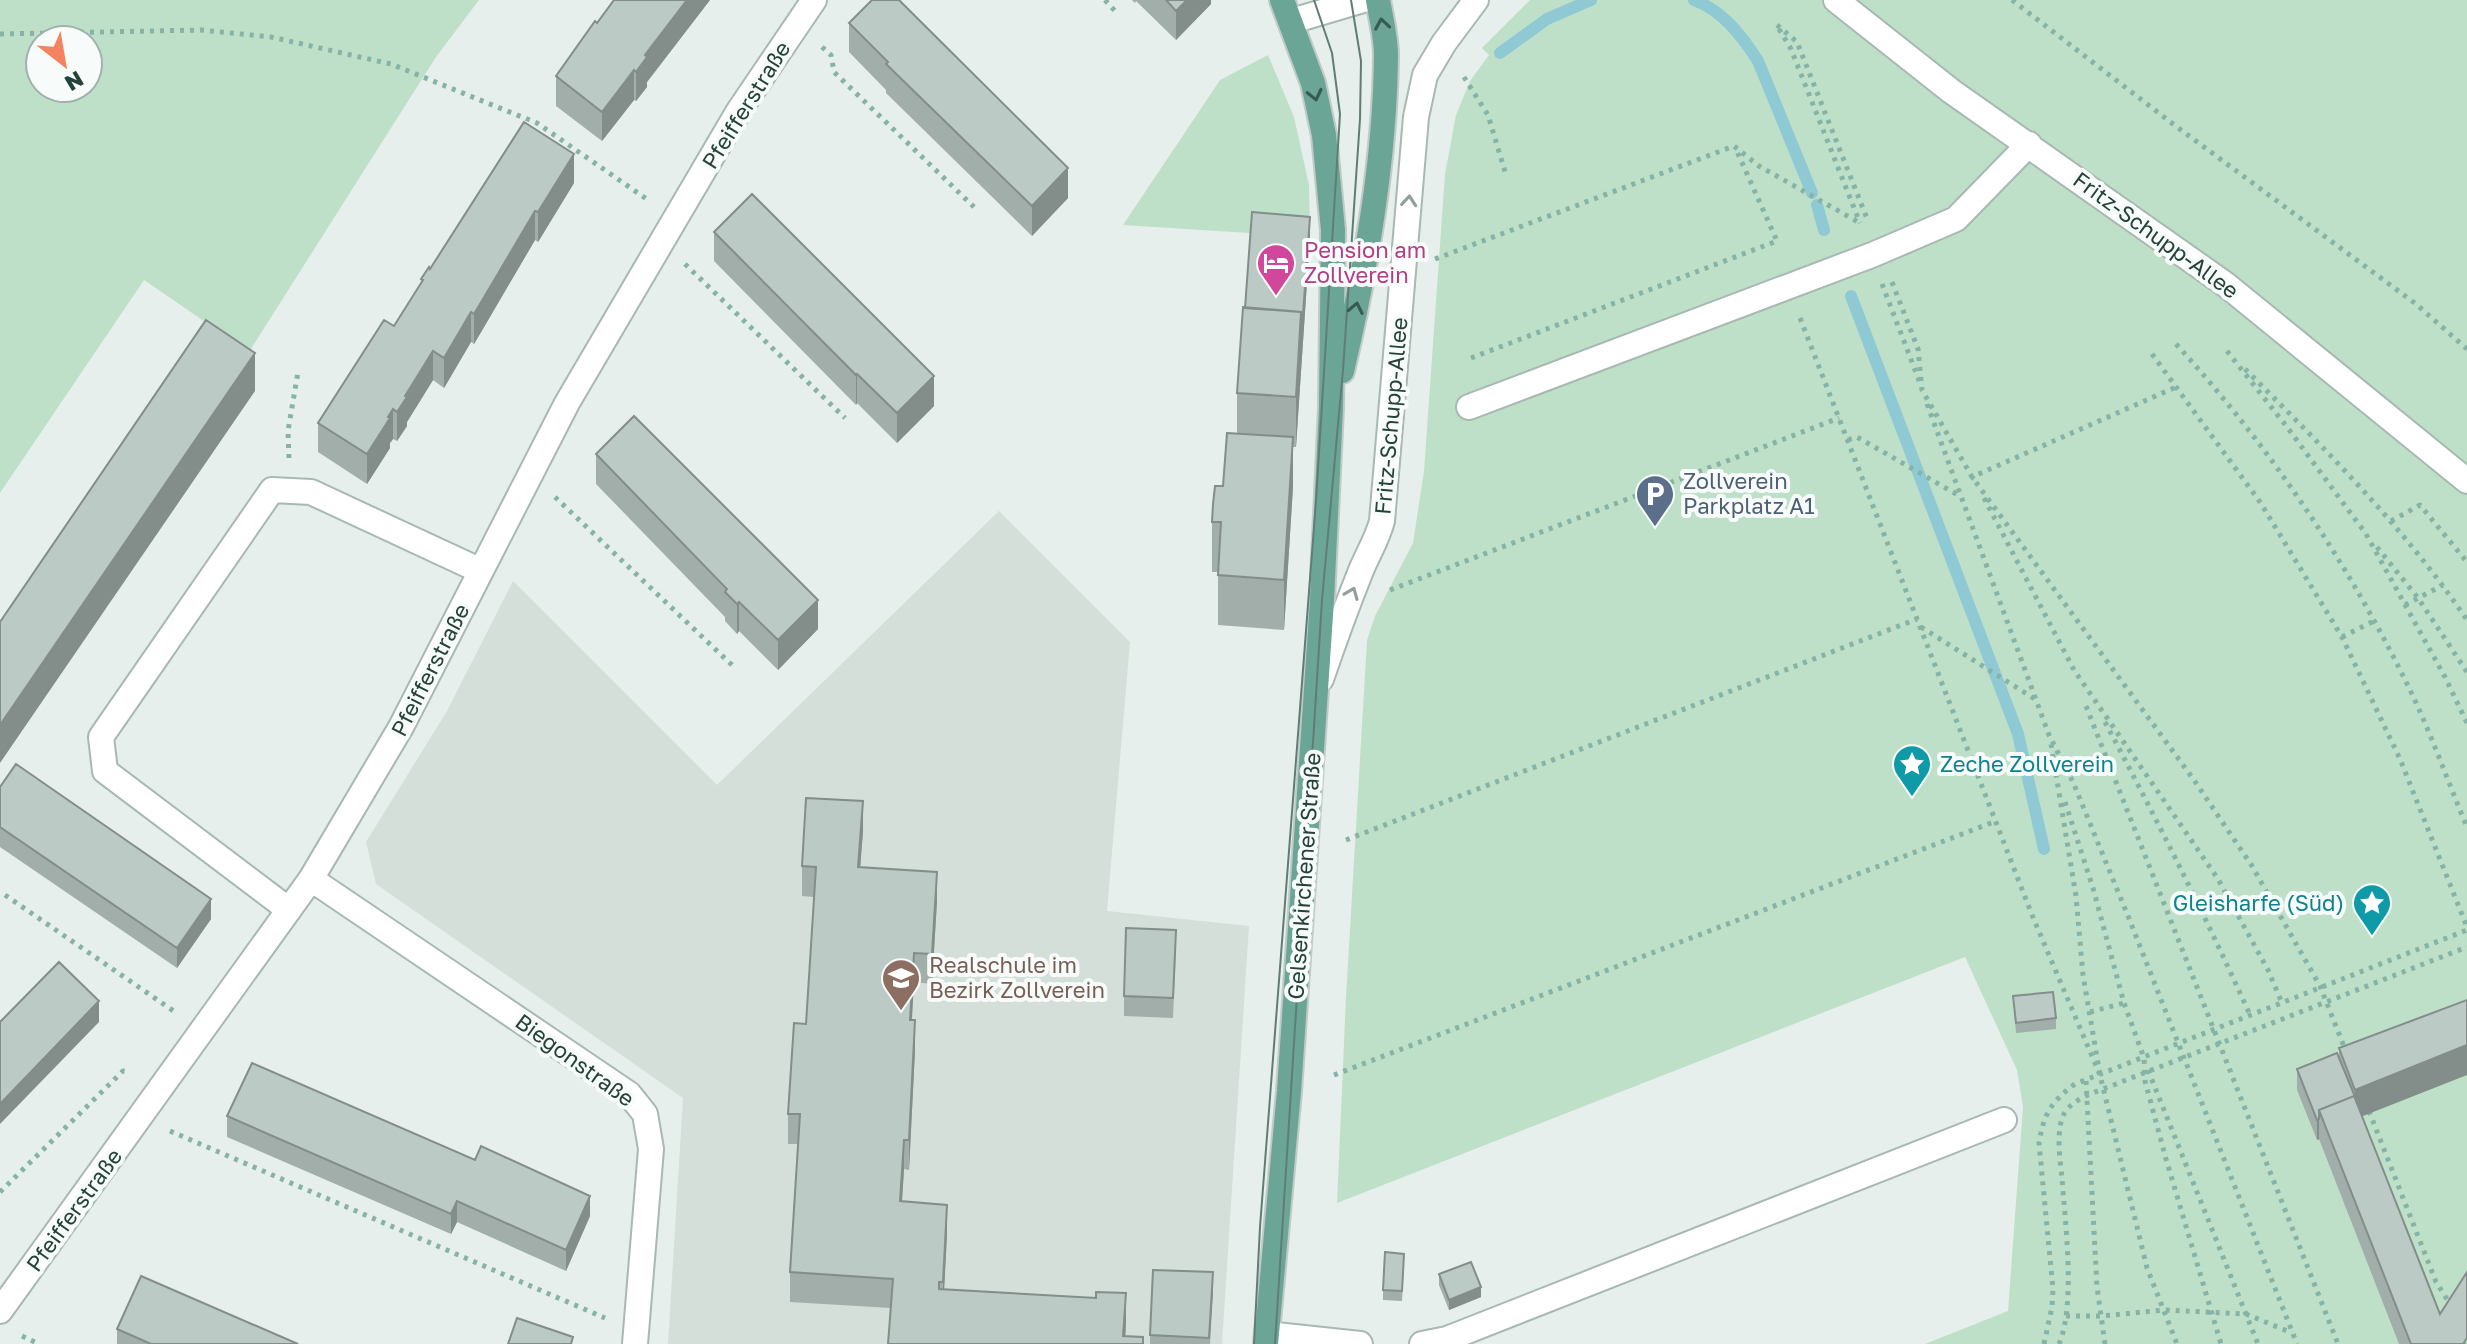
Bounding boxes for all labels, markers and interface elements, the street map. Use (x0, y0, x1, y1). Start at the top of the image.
one-way arrow (1374, 17, 1391, 31)
north arrow (24, 24, 104, 104)
street label: Pfeifferstraße (696, 36, 796, 173)
text: N (60, 66, 89, 97)
one-way arrow (1306, 88, 1323, 101)
street label: Fritz-Schupp-Allee (2068, 165, 2244, 304)
one-way arrow (1400, 194, 1417, 207)
place label: Pension am Zollverein (1304, 236, 1426, 288)
hotel icon: Pension am Zollverein (1255, 242, 1297, 297)
one-way arrow (1347, 302, 1364, 315)
street label: Fritz-Schupp-Allee (1368, 316, 1413, 516)
place label: Zollverein Parkplatz A1 (1683, 467, 1815, 519)
parking icon: Zollverein Parkplatz A1 (1634, 473, 1676, 528)
one-way arrow (1342, 587, 1359, 601)
street label: Pfeifferstraße (385, 599, 475, 741)
place icon: Zeche Zollverein (1891, 743, 1933, 798)
place label: Zeche Zollverein (1940, 750, 2114, 777)
street label: Gelsenkirchener Straße (1281, 752, 1326, 1000)
place icon: Gleisharfe (Süd) (2351, 882, 2393, 937)
place label: Gleisharfe (Süd) (2173, 889, 2344, 916)
place label: Realschule im Bezirk Zollverein (929, 951, 1105, 1003)
school or university icon: Realschule im Bezirk Zollverein (880, 957, 922, 1012)
street label: Biegonstraße (511, 1007, 640, 1112)
street label: Pfeifferstraße (20, 1143, 127, 1276)

